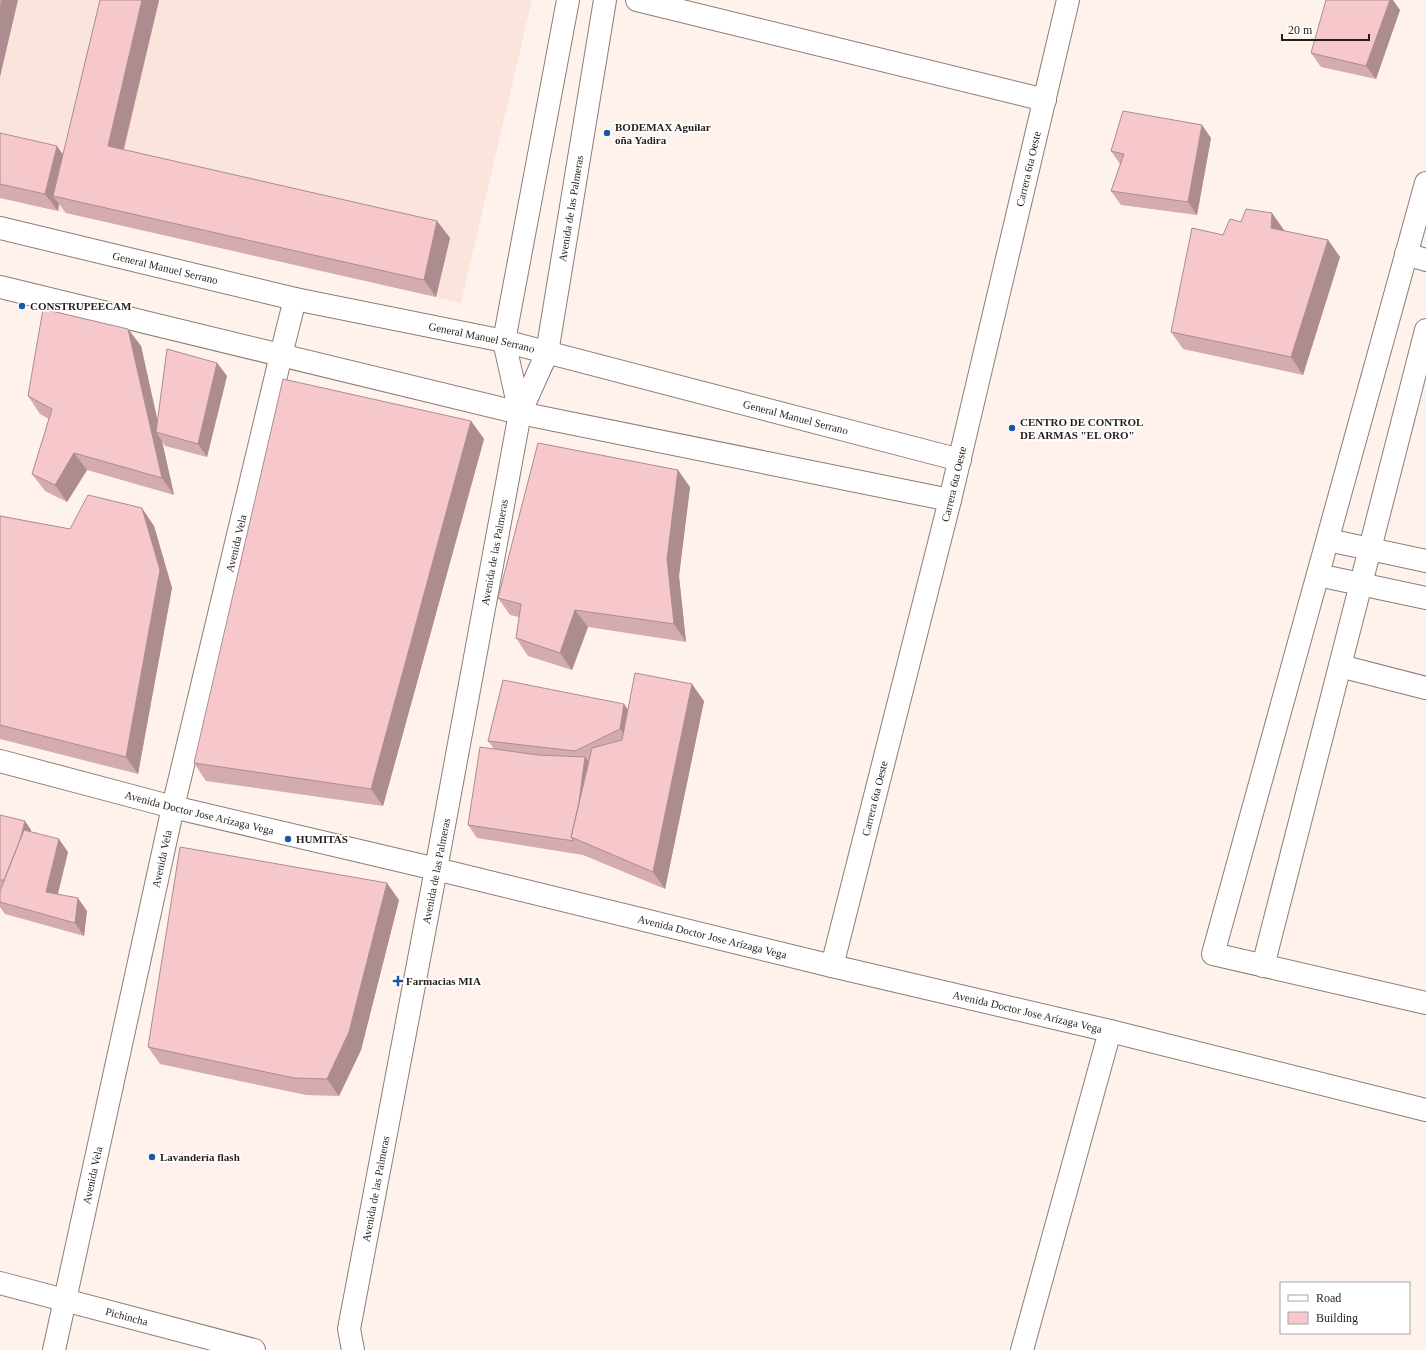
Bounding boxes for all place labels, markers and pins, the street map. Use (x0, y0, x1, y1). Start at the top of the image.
place label: BODEMAX Aguilar oña Yadira (615, 121, 711, 146)
marker: BODEMAX Aguilar oña Yadira (602, 128, 612, 138)
place label: CONSTRUPEECAM (30, 300, 132, 312)
marker: CONSTRUPEECAM (17, 301, 27, 311)
place label: CENTRO DE CONTROL DE ARMAS "EL ORO" (1020, 416, 1143, 441)
marker: CENTRO DE CONTROL DE ARMAS "EL ORO" (1007, 423, 1017, 433)
place label: HUMITAS (296, 833, 348, 845)
marker: HUMITAS (283, 834, 293, 844)
place label: Farmacias MIA (406, 975, 481, 987)
marker: Farmacias MIA (393, 976, 403, 986)
place label: Lavandería flash (160, 1151, 240, 1163)
marker: Lavandería flash (147, 1152, 157, 1162)

